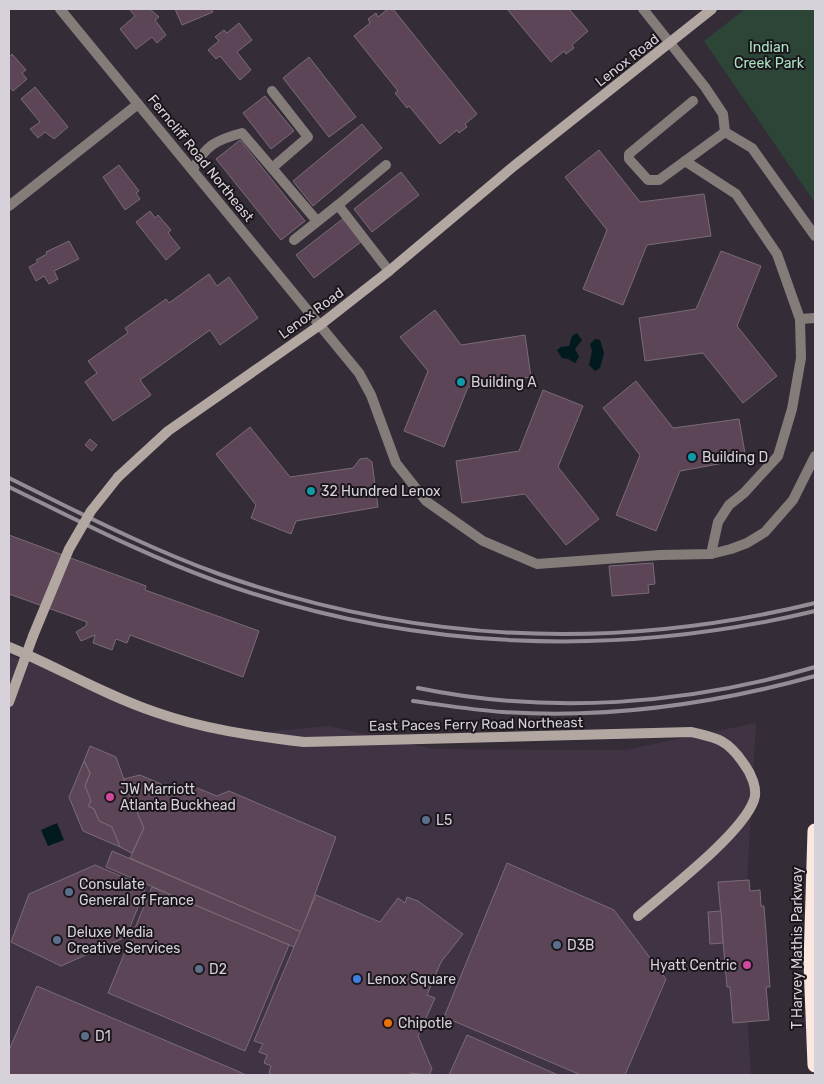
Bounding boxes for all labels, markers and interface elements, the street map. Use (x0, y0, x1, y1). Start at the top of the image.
street label: Lenox Road (592, 30, 663, 91)
park label: Indian Creek Park (734, 39, 805, 72)
street label: Ferncliff Road Northeast (144, 91, 258, 226)
street label: Lenox Road (276, 284, 347, 343)
place label: Building A (471, 374, 537, 391)
marker: Building A (455, 376, 467, 388)
place label: Building D (702, 449, 768, 466)
marker: Building D (686, 451, 698, 463)
place label: 32 Hundred Lenox (321, 483, 441, 500)
marker: 32 Hundred Lenox (305, 485, 317, 497)
street label: East Paces Ferry Road Northeast (369, 714, 584, 735)
place label: JW Marriott Atlanta Buckhead (120, 781, 236, 814)
marker: JW Marriott Atlanta Buckhead (104, 791, 116, 803)
place label: L5 (436, 812, 452, 829)
marker: L5 (420, 814, 432, 826)
street label: T Harvey Mathis Parkway (789, 867, 806, 1029)
place label: Consulate General of France (79, 876, 194, 909)
marker: Consulate General of France (63, 886, 75, 898)
place label: Deluxe Media Creative Services (67, 924, 180, 957)
marker: Deluxe Media Creative Services (51, 934, 63, 946)
place label: D3B (567, 937, 594, 954)
marker: D3B (551, 939, 563, 951)
place label: Hyatt Centric (650, 957, 737, 974)
marker: Hyatt Centric (741, 959, 753, 971)
place label: D2 (209, 961, 227, 978)
marker: D2 (193, 963, 205, 975)
place label: Lenox Square (367, 971, 456, 988)
marker: Lenox Square (351, 973, 363, 985)
place label: Chipotle (398, 1015, 452, 1032)
marker: Chipotle (382, 1017, 394, 1029)
place label: D1 (95, 1028, 111, 1045)
marker: D1 (79, 1030, 91, 1042)

